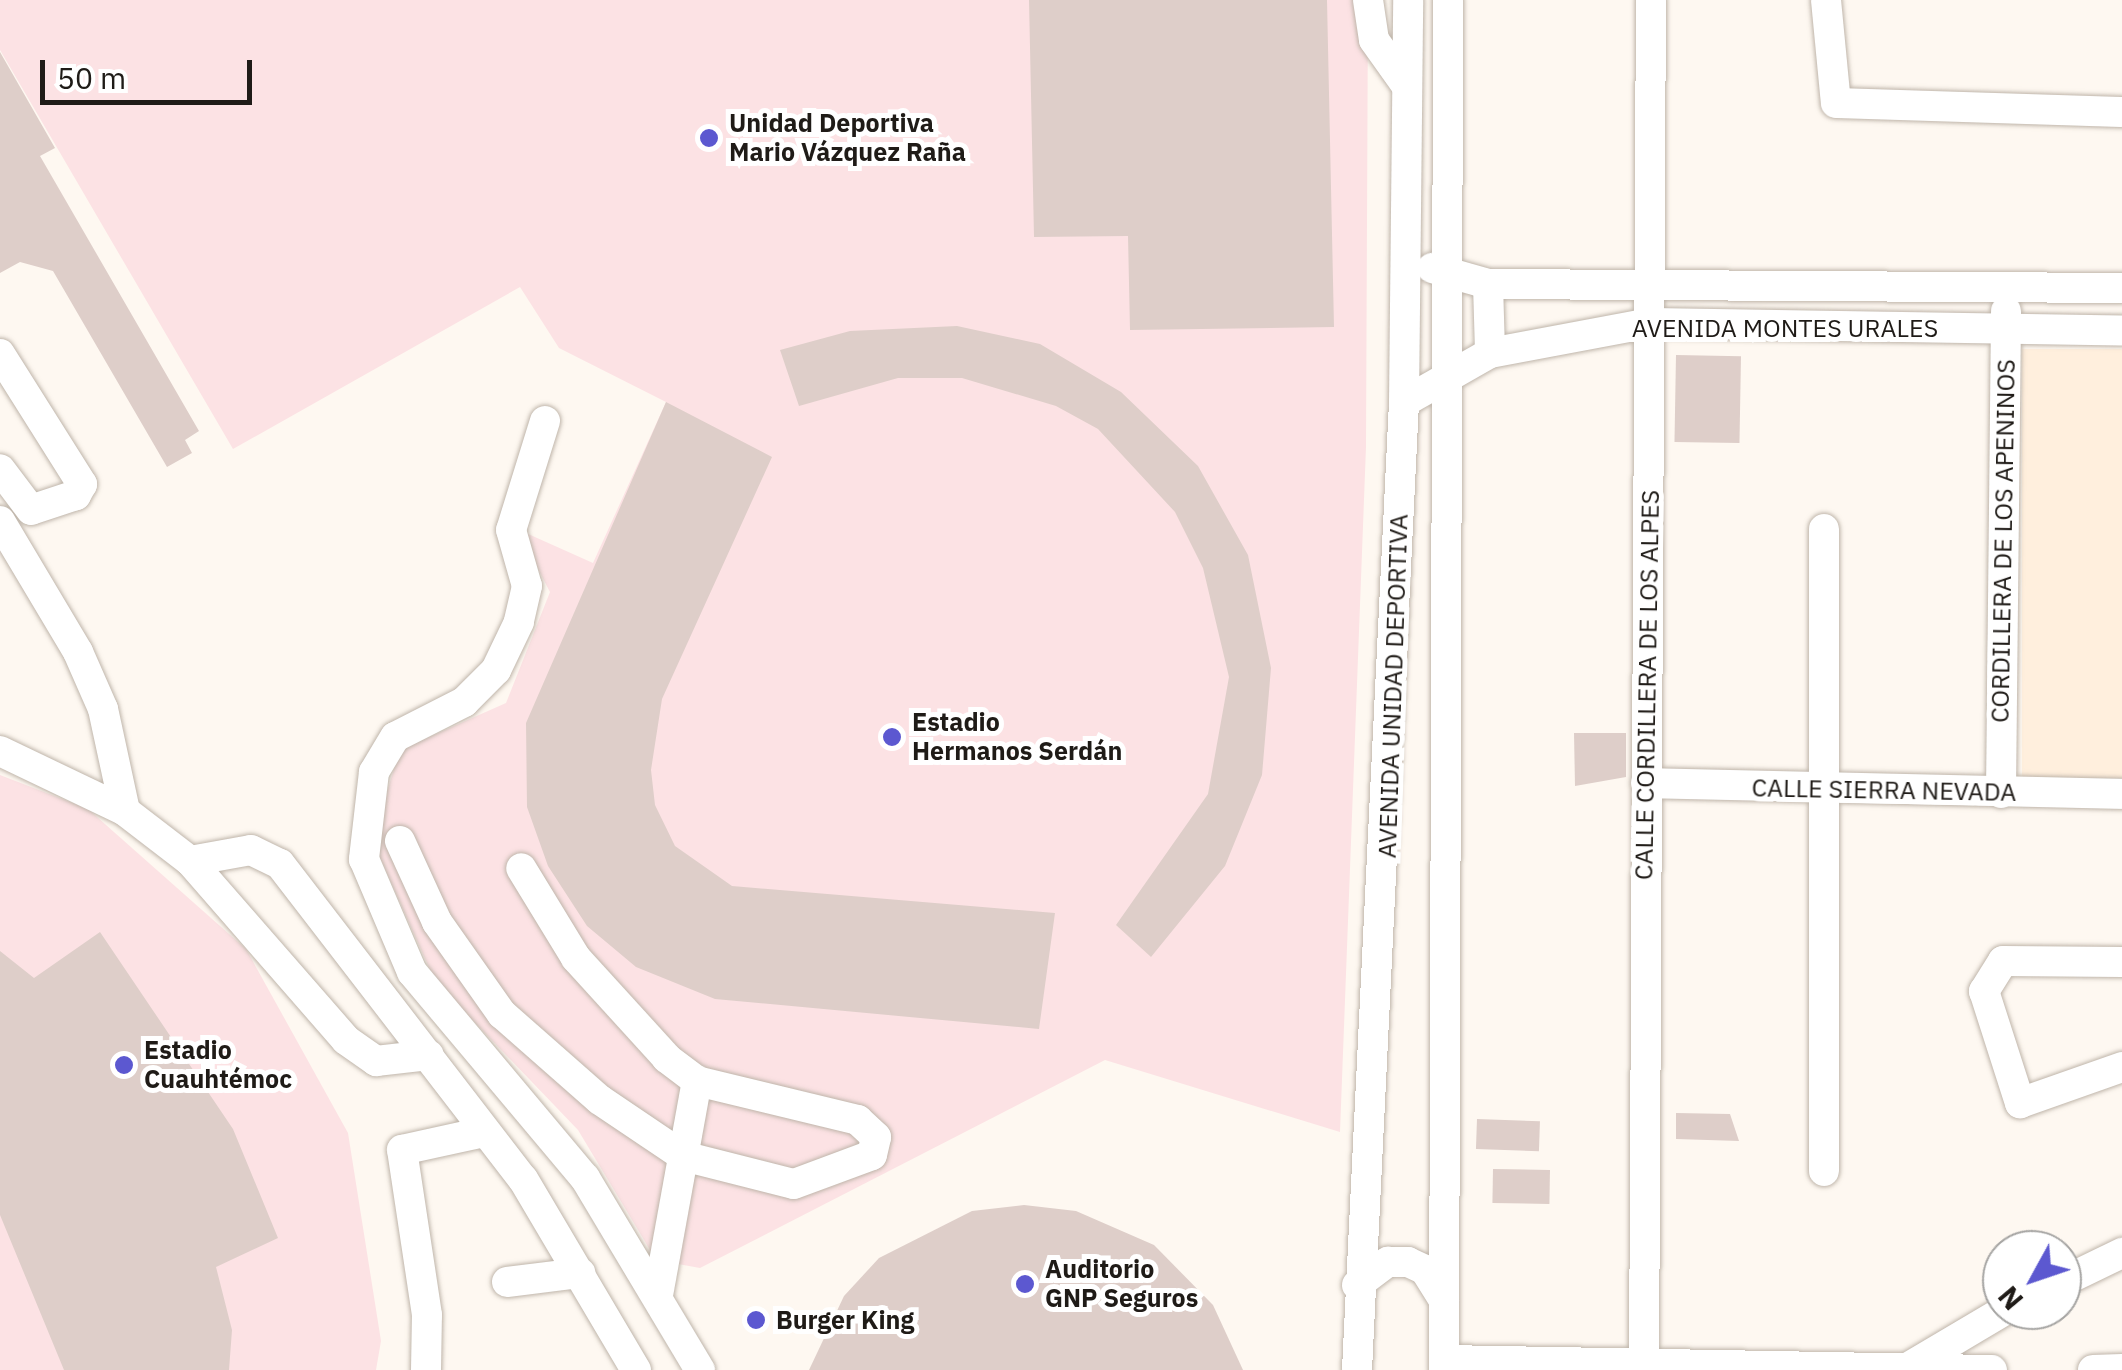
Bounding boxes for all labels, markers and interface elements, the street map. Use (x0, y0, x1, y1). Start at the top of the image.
scale bar (45, 40, 258, 102)
text: 50 m (57, 58, 126, 97)
place label: Unidad Deportiva Mario Vázquez Raña (729, 109, 966, 168)
marker: Unidad Deportiva Mario Vázquez Raña (698, 127, 720, 149)
street label: AVENIDA MONTES URALES (1632, 313, 1938, 343)
street label: CORDILLERA DE LOS APENINOS (1985, 359, 2021, 723)
street label: CALLE CORDILLERA DE LOS ALPES (1629, 490, 1665, 880)
street label: AVENIDA UNIDAD DEPORTIVA (1372, 513, 1414, 859)
place label: Estadio Hermanos Serdán (912, 708, 1122, 767)
marker: Estadio Hermanos Serdán (881, 726, 903, 748)
street label: CALLE SIERRA NEVADA (1751, 773, 2017, 807)
place label: Estadio Cuauhtémoc (144, 1036, 292, 1095)
marker: Estadio Cuauhtémoc (113, 1054, 135, 1076)
north arrow (1982, 1230, 2082, 1330)
place label: Auditorio GNP Seguros (1045, 1255, 1198, 1314)
marker: Auditorio GNP Seguros (1014, 1273, 1036, 1295)
text: N (1989, 1279, 2031, 1318)
place label: Burger King (776, 1305, 914, 1335)
marker: Burger King (745, 1309, 767, 1331)

